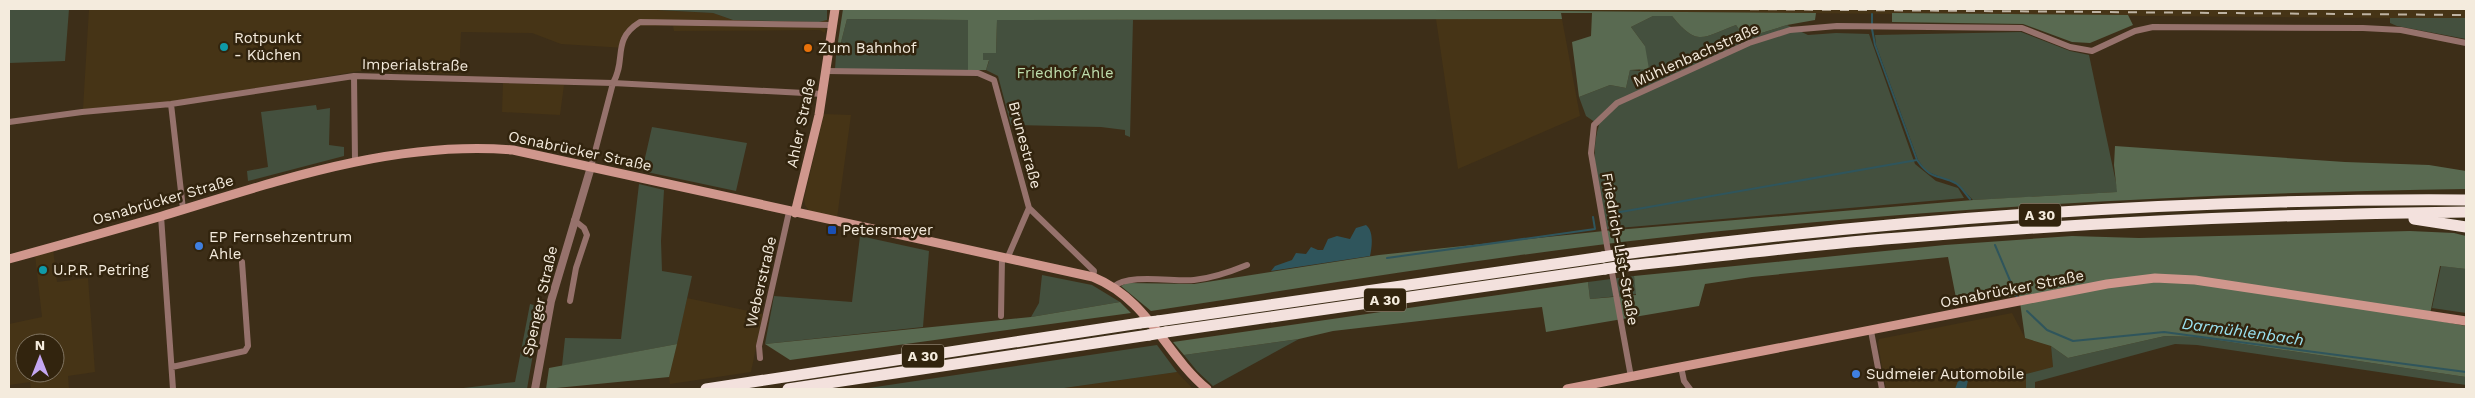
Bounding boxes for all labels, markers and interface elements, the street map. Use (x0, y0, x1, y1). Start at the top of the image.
street label: Mühlenbachstraße (1630, 19, 1762, 91)
place label: Rotpunkt - Küchen (234, 29, 302, 64)
place label: Zum Bahnhof (818, 39, 917, 57)
marker: Rotpunkt - Küchen (218, 41, 230, 53)
marker: Zum Bahnhof (802, 42, 814, 54)
street label: Imperialstraße (362, 55, 468, 75)
park label: Friedhof Ahle (1016, 64, 1114, 82)
street label: Ahler Straße (783, 76, 819, 170)
street label: Brunestraße (1005, 99, 1045, 191)
street label: Osnabrücker Straße (507, 127, 653, 175)
street label: Osnabrücker Straße (90, 171, 236, 229)
street label: Friedrich-List-Straße (1598, 171, 1642, 327)
road number: A 30 (2019, 204, 2061, 226)
place label: Petersmeyer (842, 221, 933, 239)
marker: Petersmeyer (826, 224, 838, 236)
place label: EP Fernsehzentrum Ahle (209, 228, 352, 263)
street label: Weberstraße (742, 235, 780, 329)
marker: EP Fernsehzentrum Ahle (193, 240, 205, 252)
street label: Spenger Straße (519, 244, 561, 358)
place label: U.P.R. Petring (53, 261, 149, 279)
marker: U.P.R. Petring (37, 264, 49, 276)
street label: Osnabrücker Straße (1939, 266, 2085, 312)
road number: A 30 (1364, 288, 1406, 312)
water label: Darmühlenbach (2181, 314, 2305, 349)
north arrow (15, 333, 65, 383)
text: N (35, 337, 45, 353)
road number: A 30 (902, 344, 944, 368)
place label: Sudmeier Automobile (1866, 365, 2024, 383)
marker: Sudmeier Automobile (1850, 368, 1862, 380)

